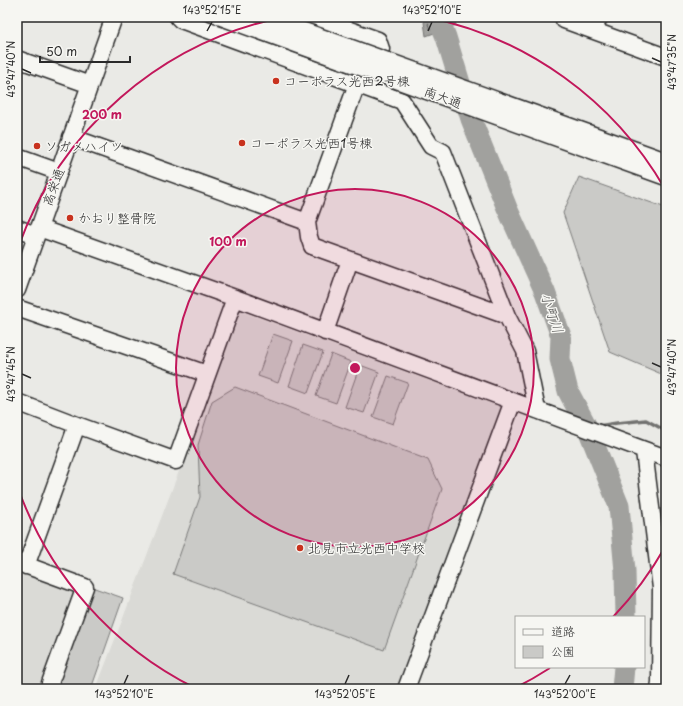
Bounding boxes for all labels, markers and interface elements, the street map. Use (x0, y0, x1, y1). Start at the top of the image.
text: 143°52'15"E (183, 2, 241, 17)
text: 143°52'10"E (402, 2, 462, 17)
text: 43°47'35"N (664, 34, 679, 90)
scale bar (40, 38, 130, 64)
text: 43°47'40"N (3, 40, 18, 97)
text: 50 m (46, 42, 77, 60)
place label: コーポラス光西2号棟 (284, 71, 410, 90)
marker: コーポラス光西2号棟 (271, 76, 281, 86)
street label: 南大通 (422, 81, 465, 112)
text: 200 m (82, 105, 122, 123)
place label: コーポラス光西1号棟 (250, 133, 372, 152)
place label: ソガメハイツ (45, 136, 123, 155)
marker: コーポラス光西1号棟 (237, 138, 247, 148)
marker: ソガメハイツ (32, 141, 42, 151)
street label: 高栄通 (37, 165, 68, 208)
place label: かおり整骨院 (78, 208, 156, 227)
marker: かおり整骨院 (65, 213, 75, 223)
text: 100 m (209, 232, 247, 250)
water label: 小町川 (536, 290, 569, 336)
text: 43°47'40"N (664, 338, 679, 395)
text: 43°47'45"N (3, 346, 18, 402)
centre of rings (348, 361, 362, 375)
place label: 北見市立光西中学校 (308, 538, 425, 557)
marker: 北見市立光西中学校 (295, 543, 305, 553)
legend (515, 616, 645, 668)
text: 道路 (551, 622, 575, 640)
text: 公園 (551, 642, 575, 660)
text: 143°52'10"E (94, 686, 154, 701)
text: 143°52'05"E (315, 686, 375, 701)
text: 143°52'00"E (534, 686, 596, 701)

